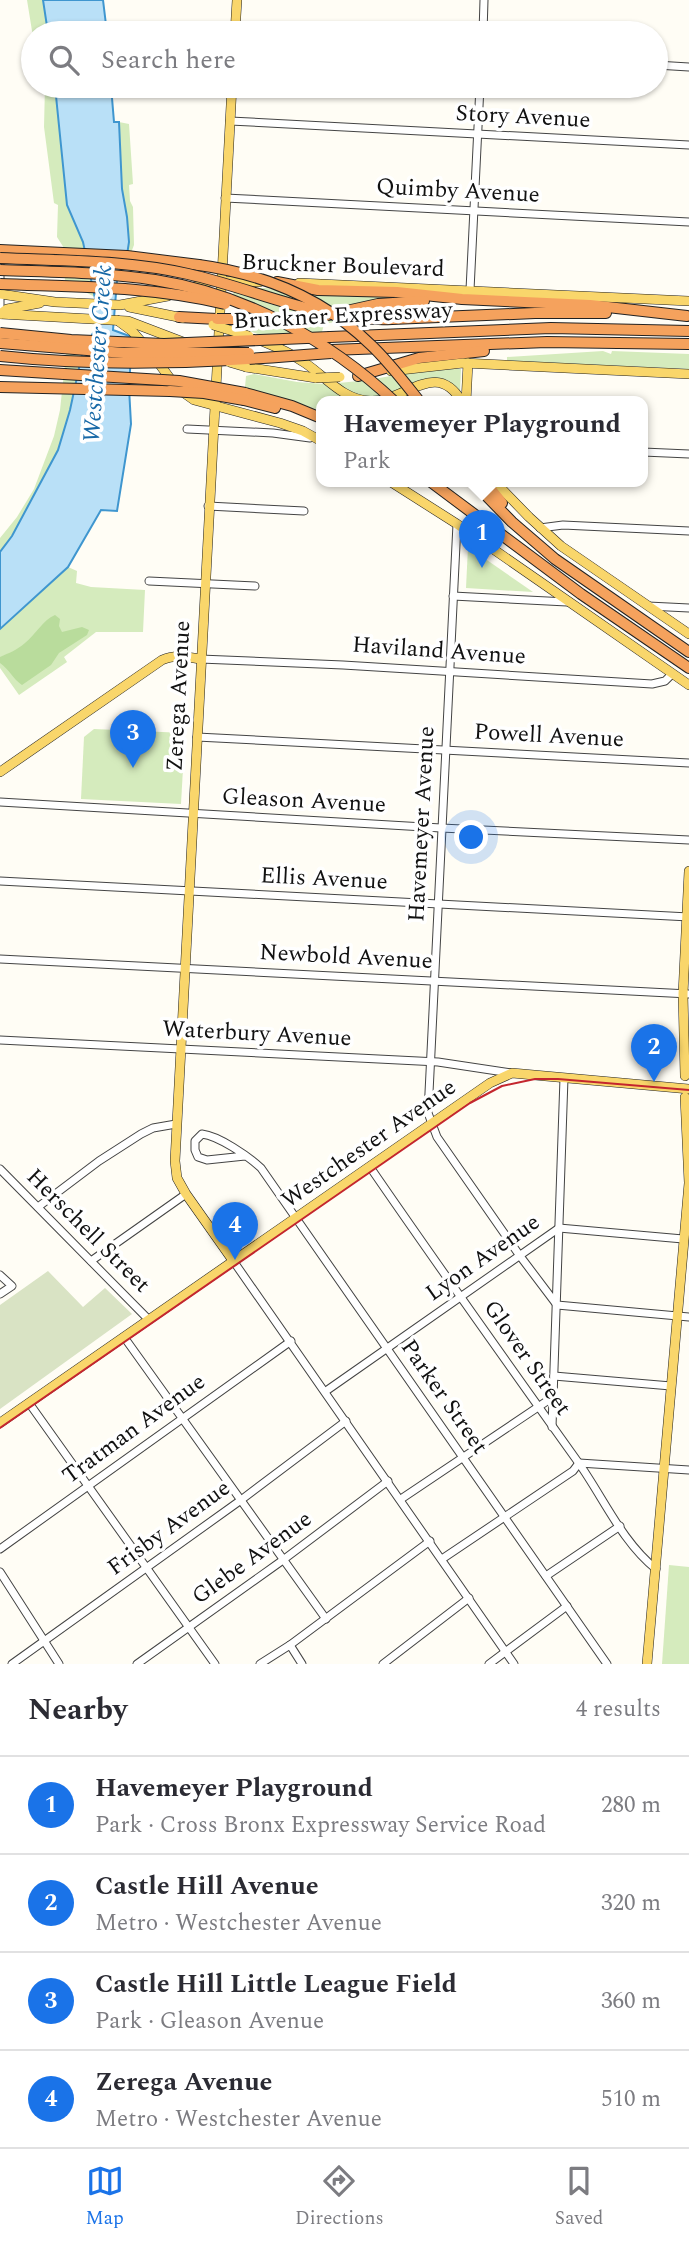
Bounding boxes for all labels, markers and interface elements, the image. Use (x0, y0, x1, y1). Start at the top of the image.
search box (21, 21, 668, 98)
text: Search here (101, 40, 236, 80)
icon: search (45, 41, 83, 79)
street label: Story Avenue (455, 96, 591, 138)
street label: Quimby Avenue (375, 169, 541, 213)
street label: Bruckner Boulevard (241, 245, 445, 287)
water label: Westchester Creek (74, 264, 122, 444)
street label: Bruckner Expressway (233, 293, 454, 339)
popup (316, 396, 648, 487)
text: Havemeyer Playground (343, 404, 621, 444)
text: Park (343, 444, 391, 479)
pin: 1 (459, 510, 505, 568)
street label: Zerega Avenue (158, 620, 200, 772)
street label: Haviland Avenue (351, 627, 527, 675)
pin: 3 (110, 710, 156, 768)
street label: Powell Avenue (473, 715, 625, 757)
street label: Havemeyer Avenue (399, 725, 445, 923)
street label: Gleason Avenue (221, 779, 387, 823)
your location (454, 820, 488, 854)
street label: Ellis Avenue (260, 858, 388, 900)
street label: Newbold Avenue (258, 935, 434, 979)
street label: Waterbury Avenue (162, 1012, 352, 1056)
pin: 2 (631, 1024, 677, 1082)
street label: Westchester Avenue (274, 1070, 464, 1218)
street label: Herschell Street (18, 1161, 158, 1301)
pin: 4 (212, 1202, 258, 1260)
street label: Lyon Avenue (419, 1206, 547, 1310)
street label: Glover Street (474, 1293, 580, 1423)
street label: Parker Street (391, 1332, 497, 1462)
street label: Tratman Avenue (55, 1365, 213, 1493)
street label: Frisby Avenue (100, 1471, 238, 1585)
street label: Glebe Avenue (185, 1502, 319, 1614)
text: Nearby (28, 1687, 127, 1733)
text: 4 results (576, 1692, 661, 1727)
text: Havemeyer Playground (95, 1768, 373, 1808)
text: 1 (45, 1788, 57, 1823)
text: 280 m (601, 1788, 661, 1823)
text: Park · Cross Bronx Expressway Service Road (95, 1808, 546, 1843)
text: Castle Hill Avenue (95, 1866, 319, 1906)
text: 2 (45, 1886, 57, 1921)
text: 320 m (601, 1886, 661, 1921)
text: Metro · Westchester Avenue (95, 1906, 382, 1941)
text: Castle Hill Little League Field (95, 1964, 457, 2004)
text: 3 (45, 1984, 57, 2019)
text: 360 m (601, 1984, 661, 2019)
text: Park · Gleason Avenue (95, 2004, 324, 2039)
text: Zerega Avenue (95, 2062, 272, 2102)
text: 4 (45, 2082, 57, 2117)
text: 510 m (601, 2082, 661, 2117)
text: Metro · Westchester Avenue (95, 2102, 382, 2137)
tab: Map (86, 2162, 124, 2233)
tab: Directions (295, 2162, 384, 2233)
tab: Saved (555, 2162, 603, 2233)

